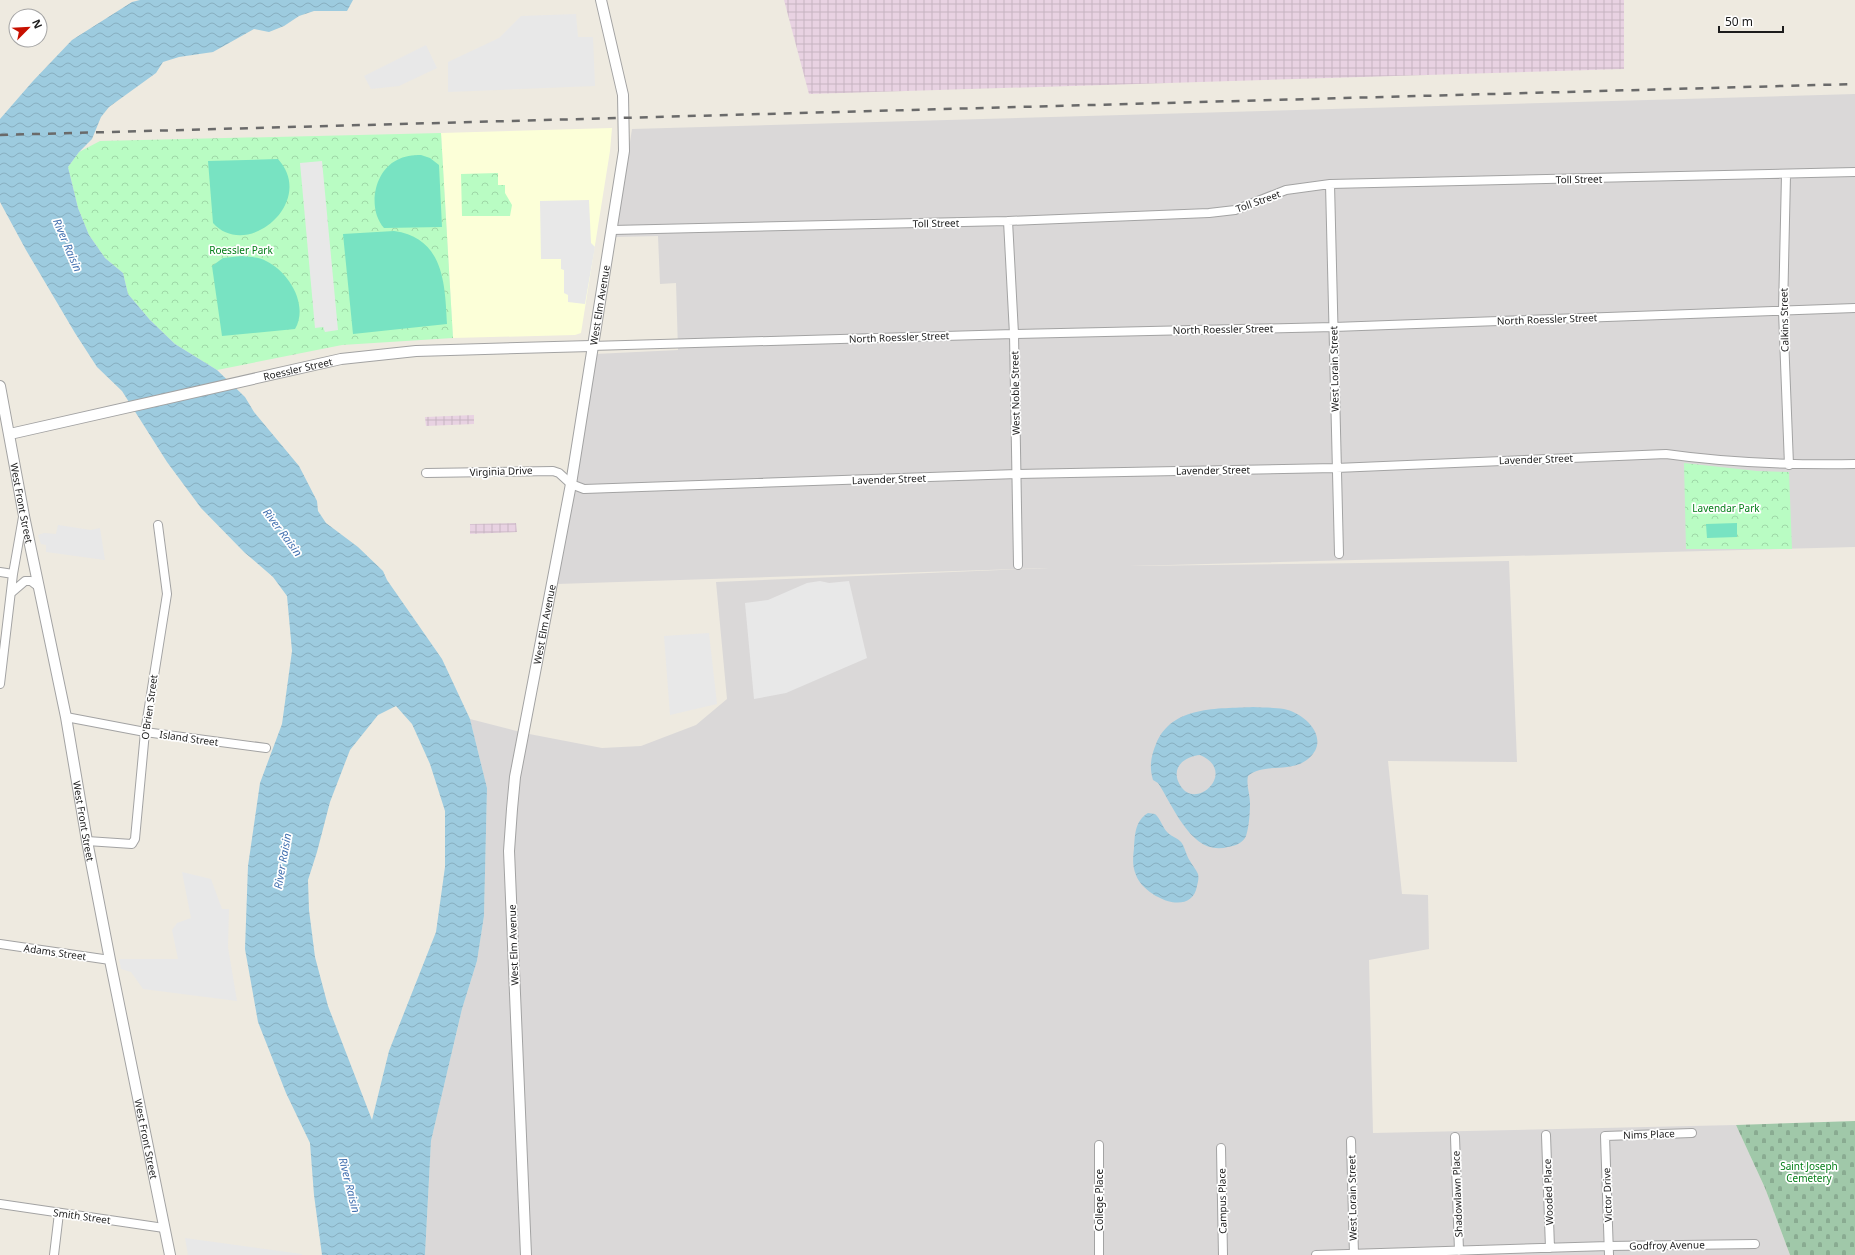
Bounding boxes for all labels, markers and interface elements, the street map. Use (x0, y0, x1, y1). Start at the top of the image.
north arrow (8, 8, 48, 48)
scale bar (1719, 8, 1783, 34)
text: 50 m (1725, 13, 1753, 30)
text: N (29, 17, 46, 31)
street label: Toll Street (1556, 172, 1603, 186)
street label: Toll Street (1234, 186, 1283, 216)
water label: River Raisin (50, 216, 86, 274)
street label: Toll Street (913, 216, 960, 230)
park label: Roessler Park (209, 243, 273, 257)
street label: West Elm Avenue (586, 264, 613, 346)
street label: Calkins Street (1776, 288, 1792, 352)
street label: North Roessler Street (1497, 310, 1598, 328)
street label: North Roessler Street (1173, 321, 1274, 337)
street label: West Lorain Street (1326, 326, 1342, 412)
street label: North Roessler Street (849, 328, 950, 346)
street label: West Noble Street (1007, 350, 1023, 435)
street label: Roessler Street (262, 354, 334, 383)
street label: Lavender Street (1499, 451, 1574, 467)
street label: West Front Street (7, 462, 37, 545)
street label: Lavender Street (1176, 462, 1251, 478)
street label: Virginia Drive (469, 463, 533, 479)
street label: Lavender Street (852, 471, 927, 487)
park label: Lavendar Park (1692, 501, 1760, 515)
water label: River Raisin (260, 505, 306, 559)
street label: West Elm Avenue (530, 583, 559, 665)
street label: O'Brien Street (138, 673, 161, 740)
street label: Island Street (159, 727, 220, 749)
street label: West Front Street (70, 780, 98, 863)
water label: River Raisin (270, 832, 294, 890)
street label: West Elm Avenue (505, 904, 521, 986)
street label: Adams Street (23, 941, 87, 963)
street label: West Front Street (131, 1098, 161, 1180)
street label: Nims Place (1623, 1126, 1675, 1142)
street label: Shadowlawn Place (1448, 1150, 1466, 1238)
street label: West Lorain Street (1344, 1155, 1360, 1241)
water label: River Raisin (336, 1156, 364, 1214)
street label: Wooded Place (1540, 1158, 1556, 1225)
park label: Saint Joseph Cemetery (1780, 1159, 1838, 1185)
street label: Victor Drive (1599, 1167, 1615, 1222)
street label: Campus Place (1214, 1168, 1230, 1234)
street label: College Place (1092, 1169, 1106, 1231)
street label: Smith Street (52, 1205, 112, 1227)
street label: Godfroy Avenue (1629, 1237, 1705, 1253)

